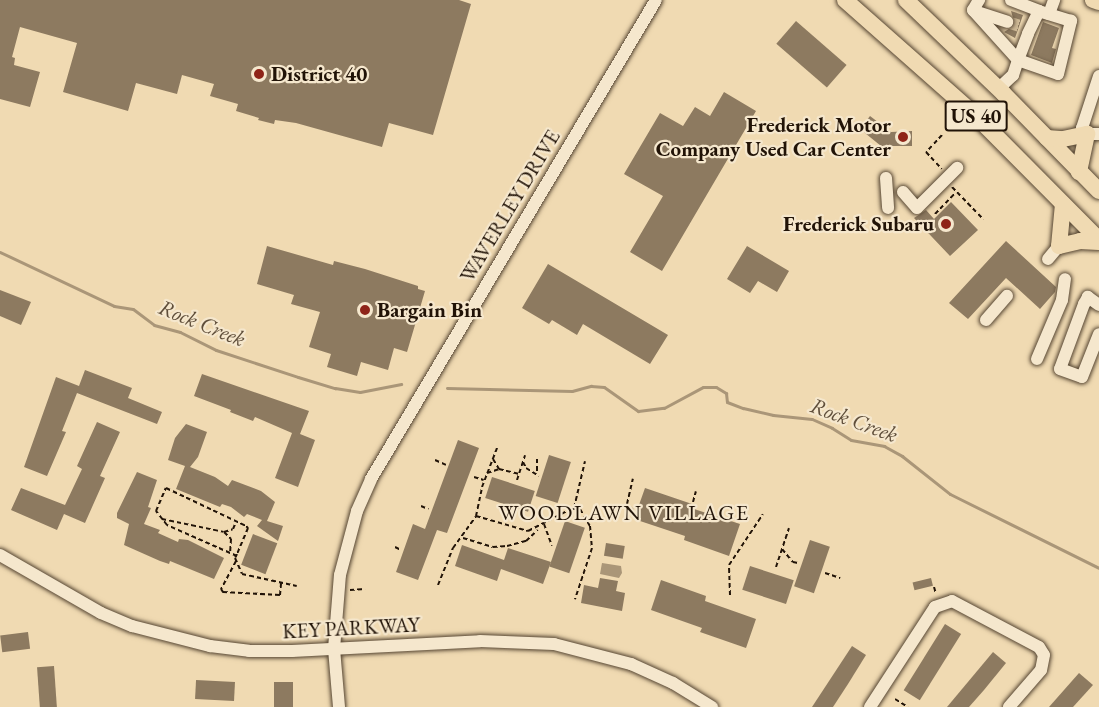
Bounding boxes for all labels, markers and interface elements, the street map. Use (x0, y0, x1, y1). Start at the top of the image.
place label: District 40 (271, 61, 367, 87)
marker: District 40 (252, 67, 266, 81)
road number: US 40 (944, 99, 1008, 133)
place label: Frederick Motor Company Used Car Center (656, 112, 891, 162)
street label: WAVERLEY DRIVE (455, 125, 565, 287)
marker: Frederick Motor Company Used Car Center (896, 130, 910, 144)
place label: Frederick Subaru (783, 211, 934, 237)
marker: Frederick Subaru (939, 217, 953, 231)
water label: Rock Creek (155, 294, 249, 352)
place label: Bargain Bin (377, 297, 482, 323)
marker: Bargain Bin (358, 303, 372, 317)
water label: Rock Creek (807, 392, 901, 448)
district label: WOODLAWN VILLAGE (498, 500, 750, 526)
street label: KEY PARKWAY (282, 612, 420, 644)

